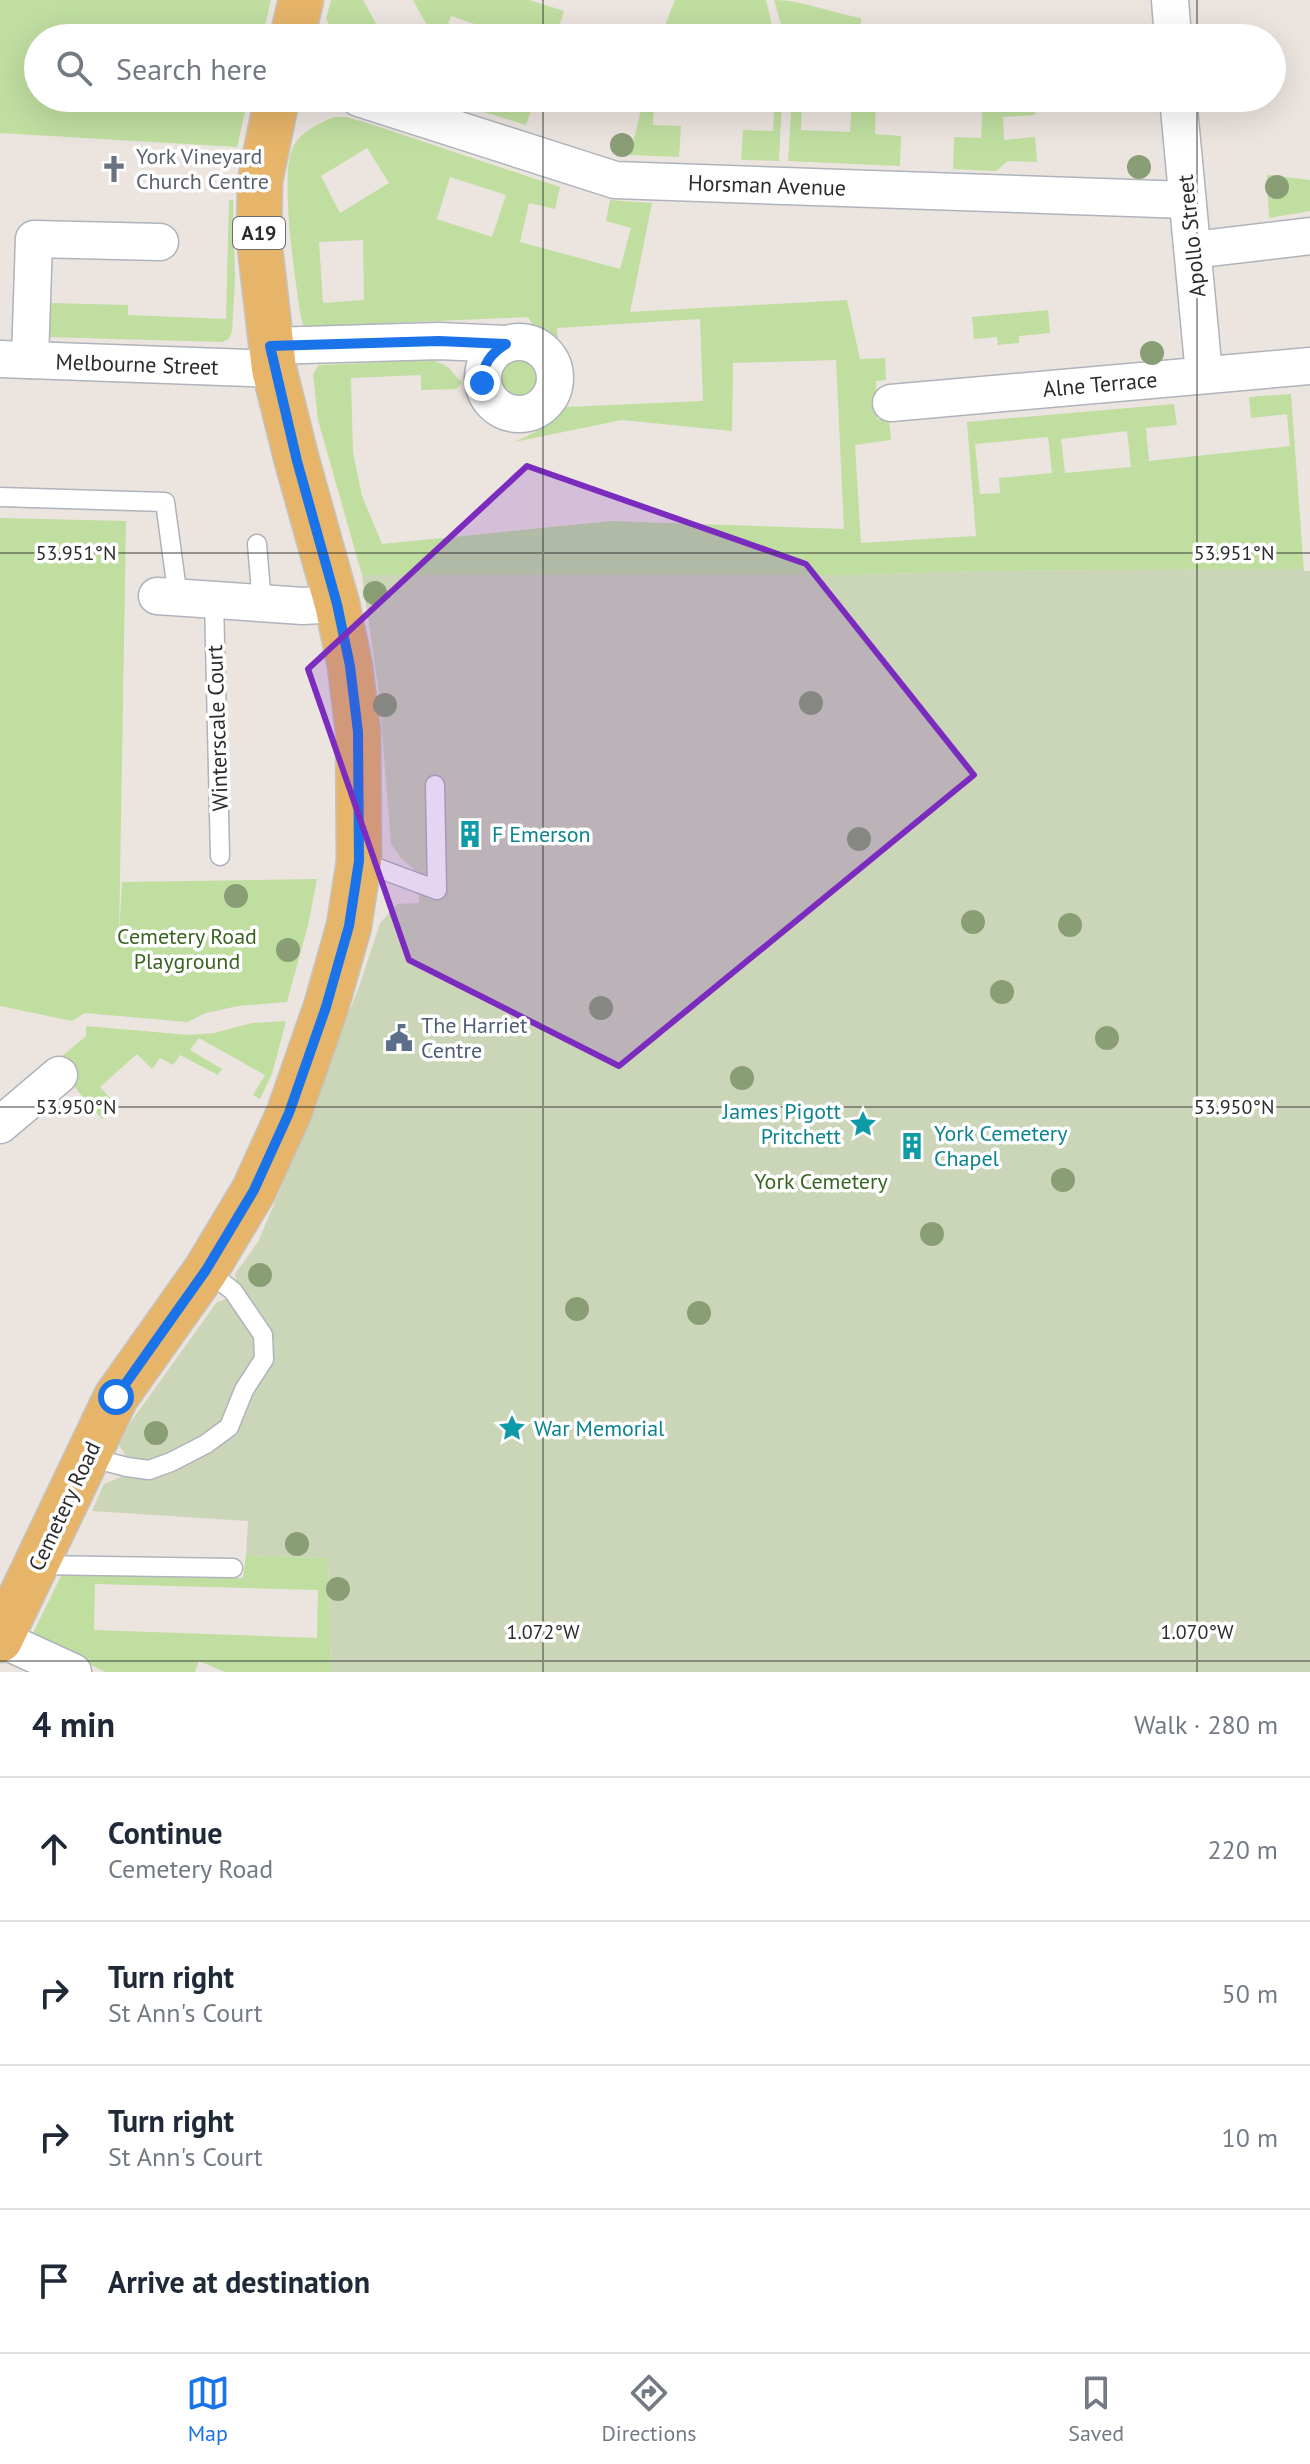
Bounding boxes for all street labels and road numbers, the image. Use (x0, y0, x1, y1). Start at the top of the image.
street label: Horsman Avenue (688, 168, 846, 202)
street label: Apollo Street (1171, 173, 1211, 299)
road number: A19 (233, 217, 285, 249)
street label: Melbourne Street (55, 347, 220, 381)
street label: Alne Terrace (1042, 365, 1158, 403)
street label: Winterscale Court (200, 644, 234, 812)
street label: Cemetery Road (22, 1437, 106, 1575)

